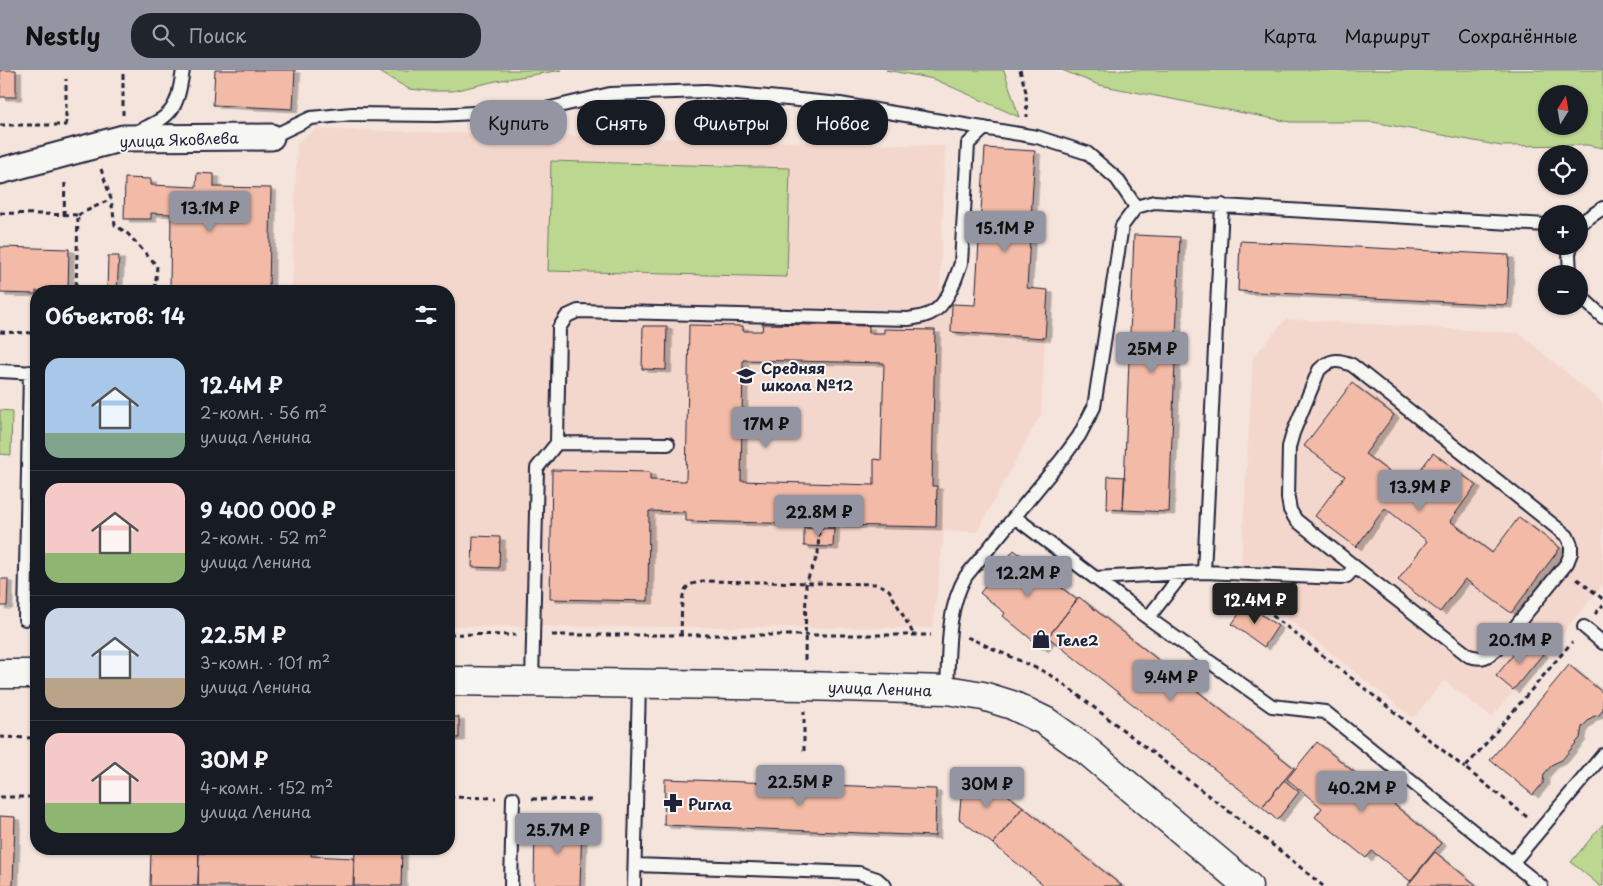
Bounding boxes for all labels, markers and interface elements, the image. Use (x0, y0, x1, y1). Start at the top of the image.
search box (131, 13, 481, 58)
text: Nestly (25, 17, 101, 53)
icon: search (149, 21, 177, 49)
text: Поиск (189, 21, 246, 49)
text: Карта (1264, 22, 1316, 49)
text: Маршрут (1344, 22, 1430, 49)
text: Сохранённые (1458, 22, 1578, 49)
north arrow (1538, 85, 1588, 135)
map controls (1538, 85, 1588, 315)
chip: Купить (470, 100, 567, 145)
chip: Снять (577, 100, 665, 145)
chip: Фильтры (675, 100, 787, 145)
chip: Новое (797, 100, 888, 145)
street label: улица Яковлева (119, 125, 240, 153)
button: locate (1538, 145, 1588, 195)
pin: 13.1M ₽ (164, 190, 256, 233)
text: 13.1M ₽ (180, 195, 240, 219)
button: + (1538, 205, 1588, 255)
pin: 15.1M ₽ (959, 210, 1051, 253)
text: 15.1M ₽ (976, 215, 1035, 239)
button: − (1538, 265, 1588, 315)
text: Объектов: 14 (45, 299, 185, 331)
icon: filters (412, 301, 440, 329)
pin: 25M ₽ (1117, 332, 1187, 374)
text: 25M ₽ (1127, 336, 1177, 360)
place label: Средняя школа №12 (761, 356, 854, 396)
school or university icon: Средняя школа №12 (735, 365, 757, 387)
text: 12.4M ₽ (200, 368, 283, 400)
icon: home (85, 378, 145, 438)
text: 2-комн. · 56 m² (200, 400, 327, 424)
pin: 17M ₽ (731, 406, 801, 449)
text: 17M ₽ (743, 411, 789, 435)
text: улица Ленина (200, 424, 311, 448)
pin: 13.9M ₽ (1374, 470, 1466, 512)
text: 13.9M ₽ (1389, 474, 1451, 498)
text: 9 400 000 ₽ (200, 493, 336, 525)
pin: 22.8M ₽ (773, 494, 865, 537)
text: 22.8M ₽ (786, 499, 853, 523)
icon: home (85, 503, 145, 563)
text: 2-комн. · 52 m² (200, 525, 327, 549)
text: улица Ленина (200, 549, 311, 573)
pin: 12.2M ₽ (982, 556, 1074, 598)
text: 12.2M ₽ (996, 560, 1060, 584)
pin: 12.4M ₽ (1209, 582, 1301, 625)
text: 12.4M ₽ (1224, 587, 1286, 611)
text: 22.5M ₽ (200, 618, 286, 650)
pin: 20.1M ₽ (1474, 622, 1566, 665)
text: 20.1M ₽ (1488, 627, 1552, 651)
icon: home (85, 628, 145, 688)
shop icon: Теле2 (1030, 628, 1052, 650)
place label: Теле2 (1056, 628, 1099, 651)
text: 3-комн. · 101 m² (200, 650, 330, 674)
pin: 9.4M ₽ (1130, 660, 1212, 702)
text: 9.4M ₽ (1144, 664, 1198, 688)
text: улица Ленина (200, 674, 311, 698)
street label: улица Ленина (828, 675, 933, 701)
text: 30M ₽ (200, 743, 268, 775)
icon: home (85, 753, 145, 813)
pin: 22.5M ₽ (754, 764, 846, 807)
pin: 30M ₽ (952, 766, 1022, 809)
text: 22.5M ₽ (767, 769, 833, 793)
pin: 40.2M ₽ (1316, 770, 1408, 813)
text: 30M ₽ (961, 771, 1013, 795)
text: 4-комн. · 152 m² (200, 775, 333, 799)
text: 40.2M ₽ (1328, 775, 1396, 799)
pharmacy icon: Ригла (662, 792, 684, 814)
place label: Ригла (688, 792, 732, 815)
text: улица Ленина (200, 799, 311, 823)
pin: 25.7M ₽ (512, 812, 604, 855)
text: 25.7M ₽ (526, 817, 590, 841)

